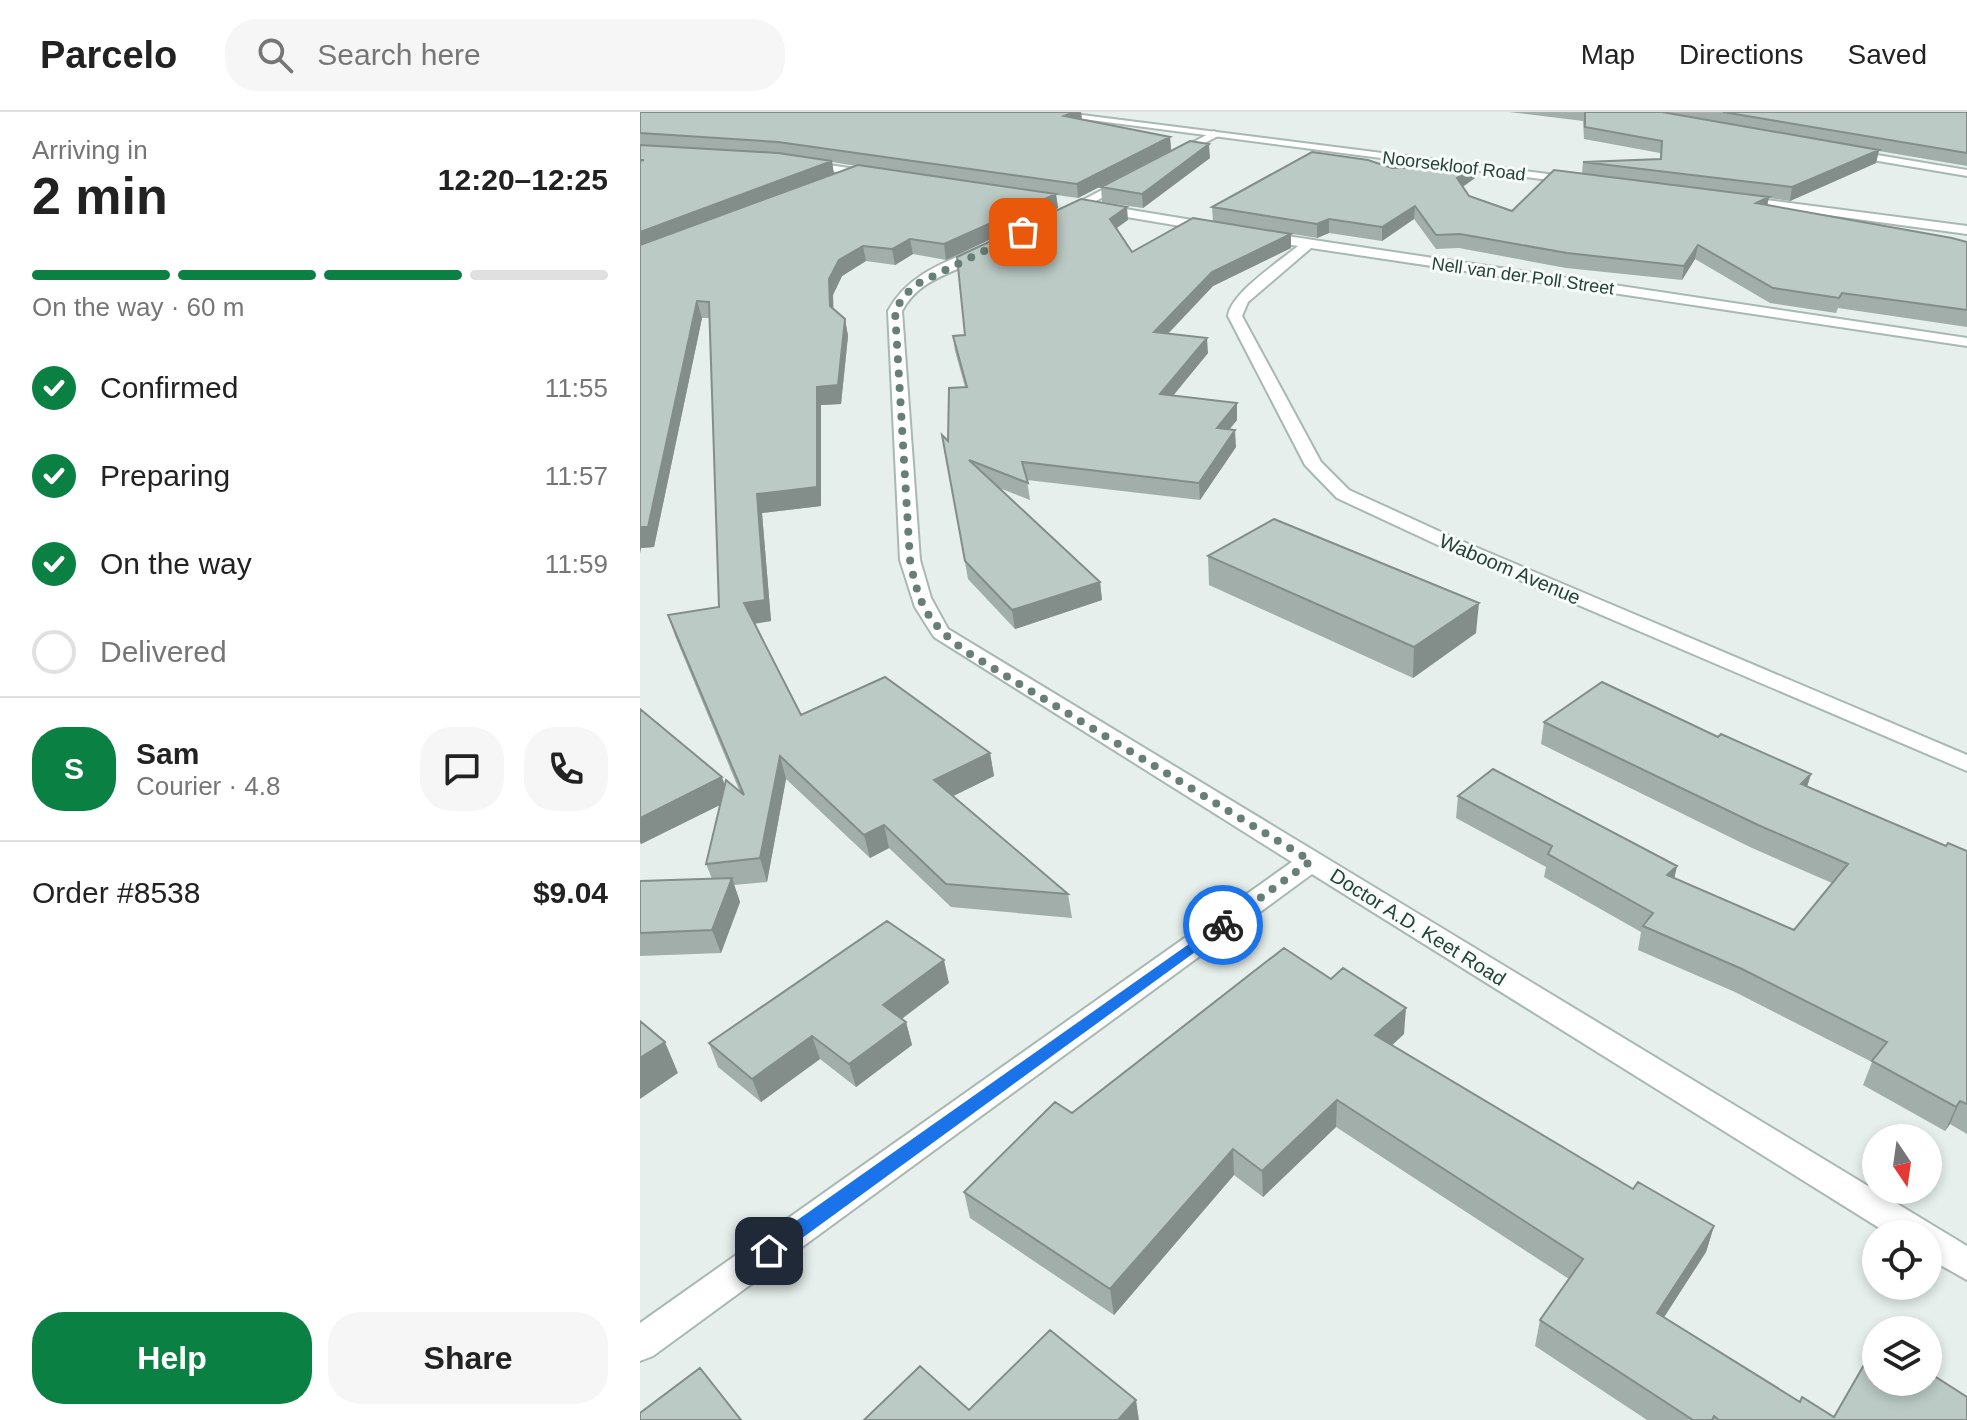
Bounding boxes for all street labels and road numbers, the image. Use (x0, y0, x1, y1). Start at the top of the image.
street label: Noorsekloof Road (1381, 147, 1527, 185)
street label: Nell van der Poll Street (1430, 253, 1616, 299)
street label: Waboom Avenue (1436, 529, 1584, 609)
street label: Doctor A.D. Keet Road (1326, 864, 1510, 990)

